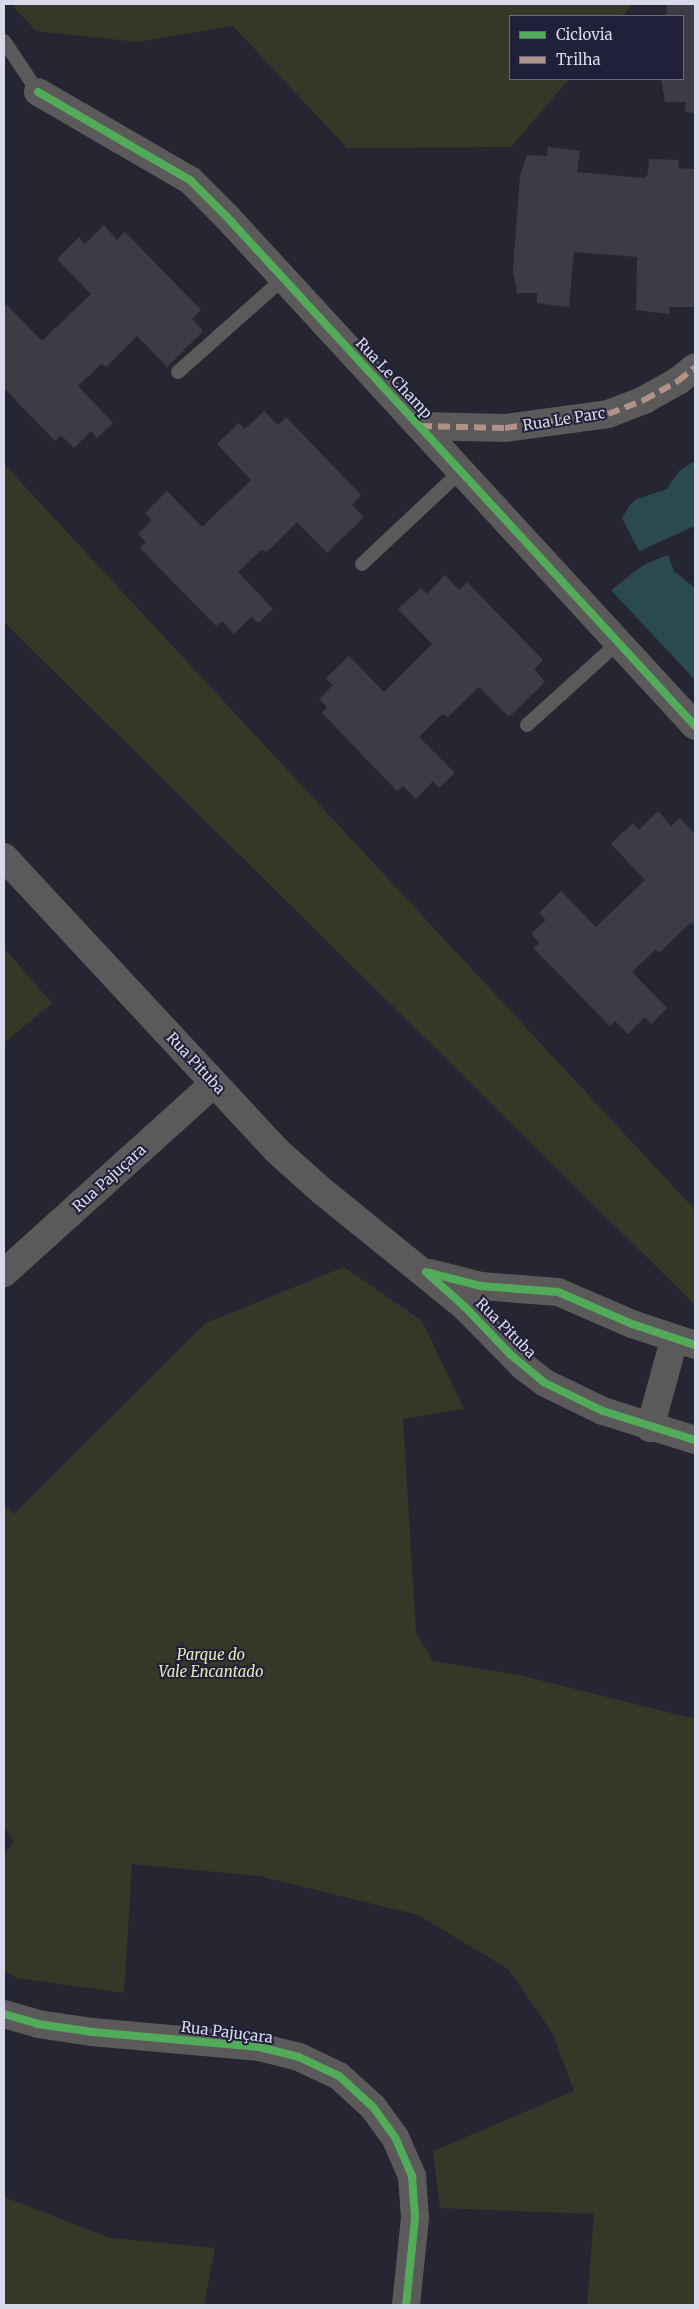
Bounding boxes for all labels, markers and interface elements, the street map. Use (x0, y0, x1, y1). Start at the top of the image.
legend (509, 15, 684, 80)
text: Ciclovia (556, 25, 613, 44)
text: Trilha (556, 50, 601, 69)
street label: Rua Le Champ (352, 334, 436, 422)
street label: Rua Le Parc (521, 404, 607, 434)
street label: Rua Pituba (163, 1028, 229, 1098)
street label: Rua Pajuçara (69, 1140, 149, 1216)
street label: Rua Pituba (472, 1294, 540, 1362)
park label: Parque do Vale Encantado (158, 1645, 264, 1680)
street label: Rua Pajuçara (180, 2017, 274, 2047)

